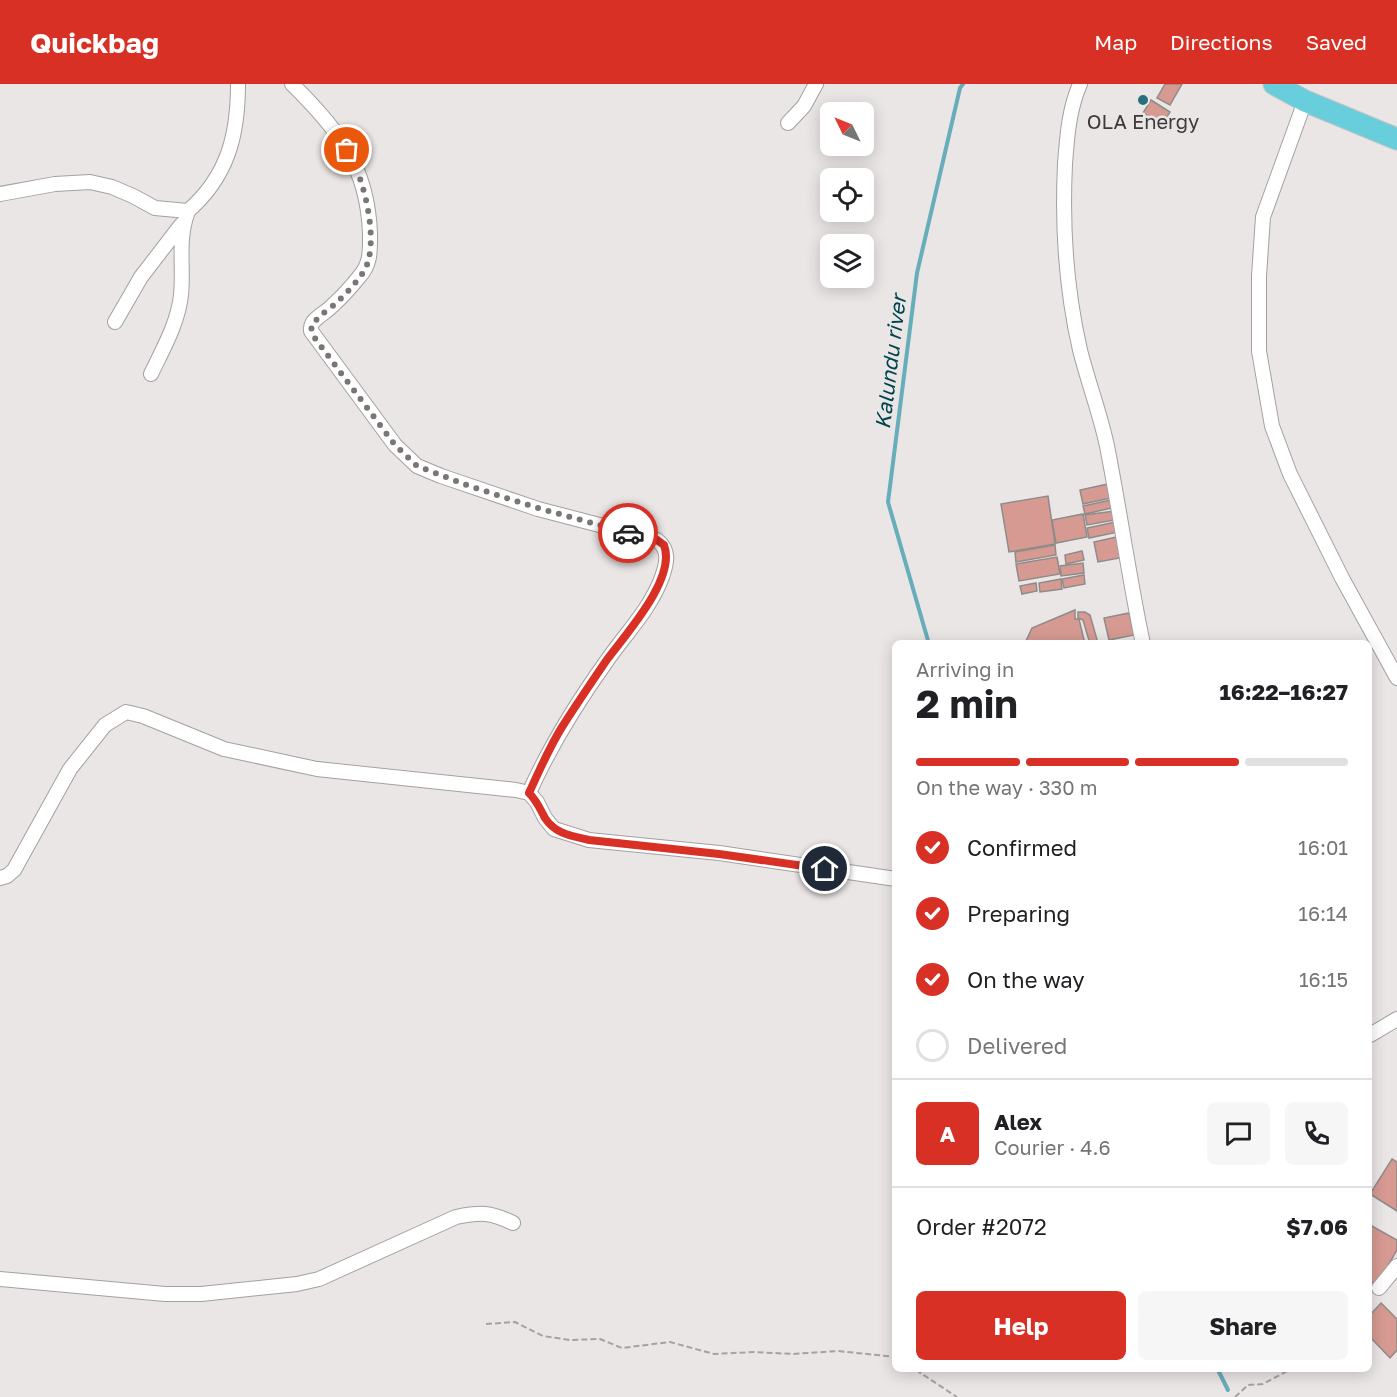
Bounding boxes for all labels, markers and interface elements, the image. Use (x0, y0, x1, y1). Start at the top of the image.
text: Quickbag (30, 26, 159, 59)
text: Map (1094, 29, 1137, 55)
text: Directions (1170, 29, 1273, 55)
text: Saved (1306, 29, 1367, 55)
marker: OLA Energy (1136, 93, 1150, 107)
north arrow (820, 102, 874, 156)
map controls (820, 102, 874, 288)
place label: OLA Energy (1087, 109, 1199, 133)
pin (321, 124, 372, 175)
icon: bag (330, 133, 363, 166)
button: locate (820, 168, 874, 222)
button: layers (820, 234, 874, 288)
water label: Kalundu river (869, 291, 911, 430)
courier (598, 503, 658, 563)
icon: car (612, 517, 645, 550)
text: Arriving in (916, 657, 1014, 681)
text: 16:22–16:27 (1219, 678, 1348, 705)
text: 2 min (916, 680, 1018, 727)
text: On the way · 330 m (916, 775, 1097, 799)
icon: check (916, 831, 949, 864)
text: Confirmed (967, 834, 1077, 861)
text: 16:01 (1298, 835, 1348, 859)
pin (799, 843, 850, 894)
icon: home (808, 852, 841, 885)
icon: check (916, 897, 949, 930)
text: Preparing (967, 900, 1070, 927)
text: 16:14 (1298, 901, 1348, 925)
icon: check (916, 963, 949, 996)
text: On the way (967, 966, 1085, 993)
text: 16:15 (1299, 967, 1348, 991)
text: Delivered (967, 1032, 1067, 1059)
button: chat (1207, 1102, 1270, 1165)
button: phone (1285, 1102, 1348, 1165)
text: Alex (994, 1108, 1042, 1135)
text: A (940, 1120, 955, 1147)
text: Courier · 4.6 (994, 1135, 1111, 1159)
text: Order #2072 (916, 1213, 1047, 1240)
text: $7.06 (1286, 1213, 1348, 1240)
button: Help (916, 1291, 1126, 1360)
button: Share (1138, 1291, 1348, 1360)

